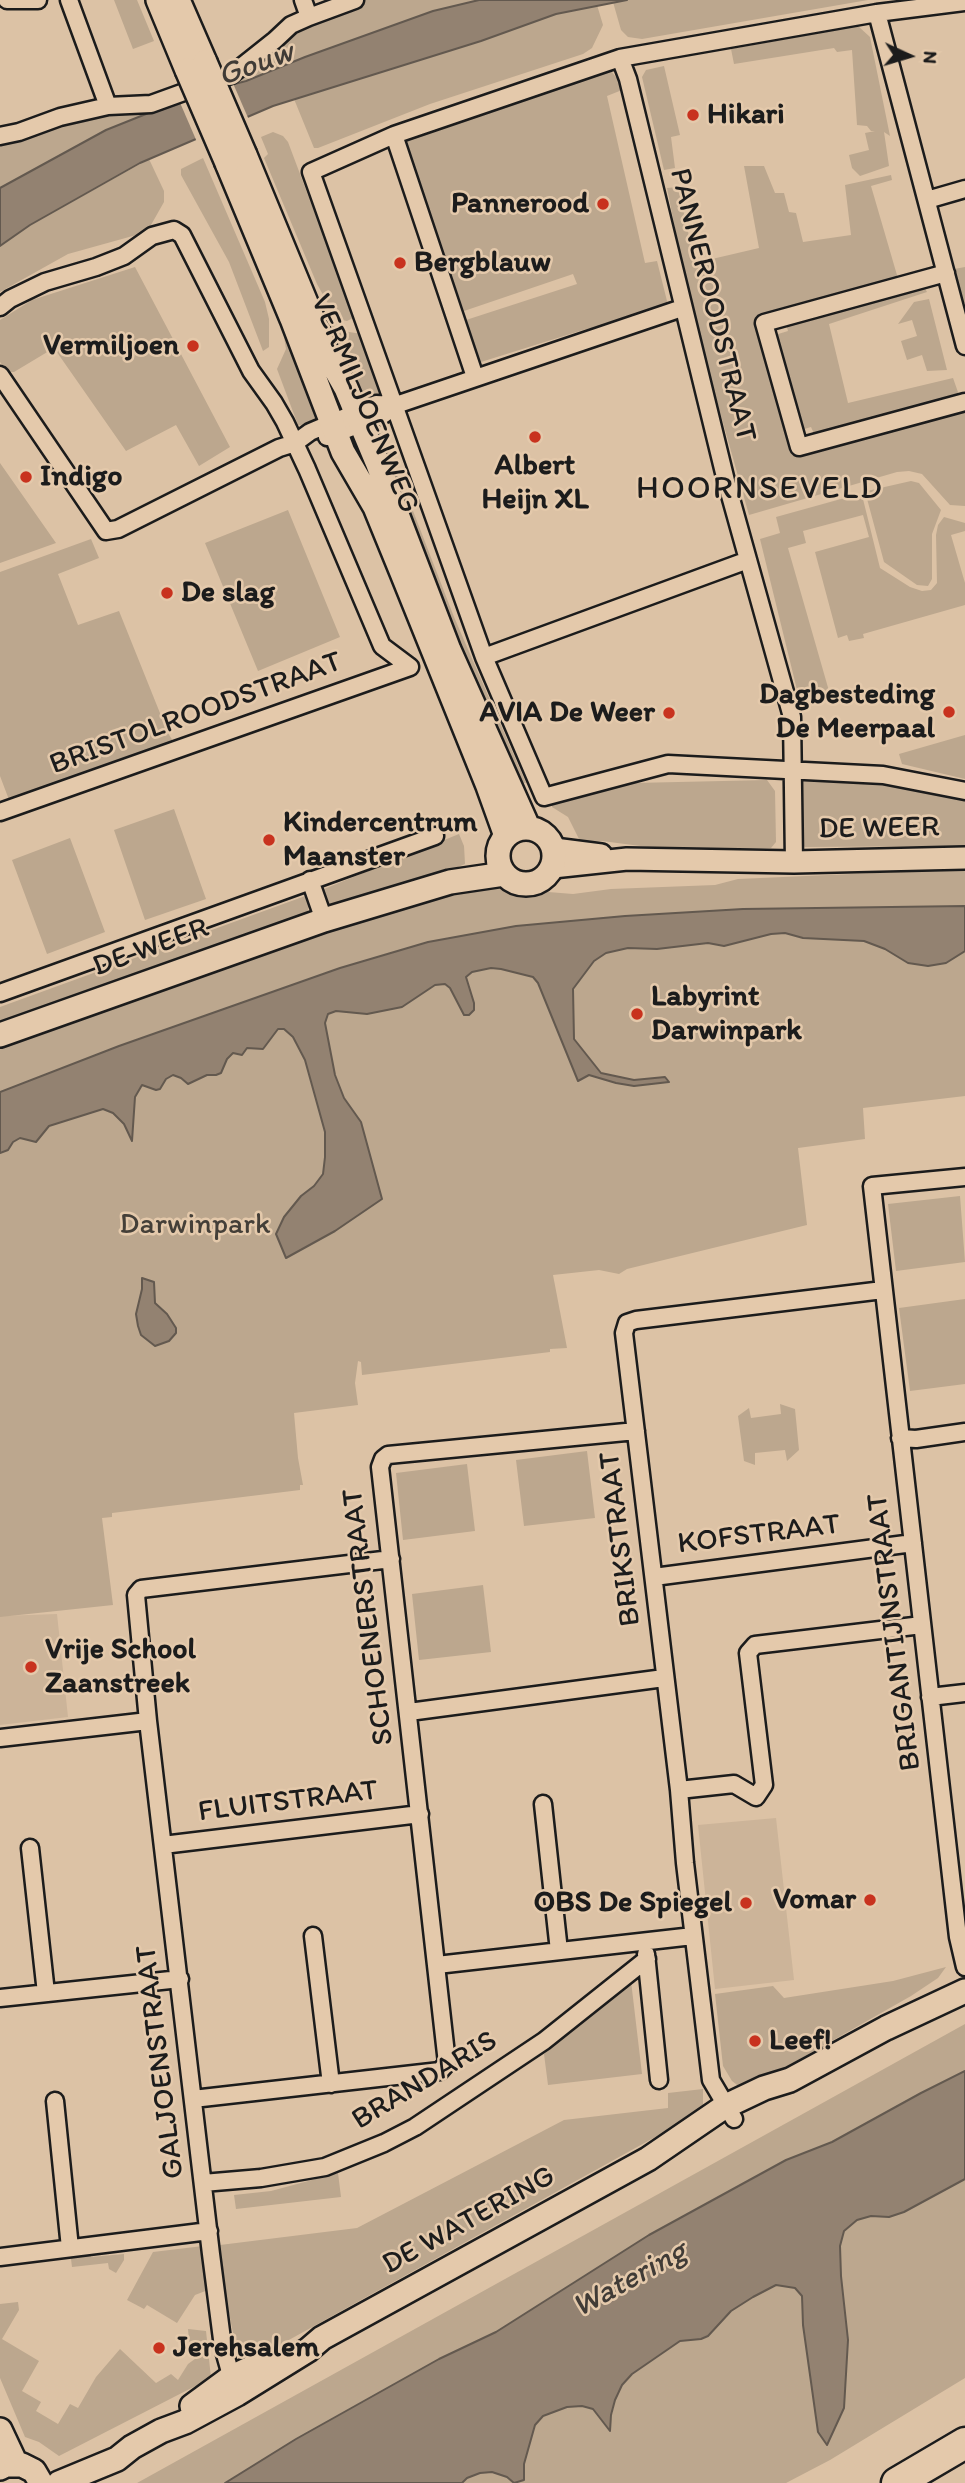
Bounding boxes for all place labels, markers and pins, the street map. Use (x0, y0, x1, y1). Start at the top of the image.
place label: Hikari (707, 97, 785, 133)
marker: Hikari (685, 107, 701, 123)
place label: Pannerood (451, 186, 589, 222)
marker: Pannerood (595, 196, 611, 212)
place label: Bergblauw (414, 245, 551, 281)
marker: Bergblauw (392, 255, 408, 271)
place label: Vermiljoen (43, 328, 179, 364)
marker: Vermiljoen (185, 338, 201, 354)
marker: Albert Heijn XL (527, 429, 543, 445)
place label: Albert Heijn XL (481, 448, 589, 518)
place label: Indigo (40, 459, 122, 495)
marker: Indigo (18, 469, 34, 485)
place label: De slag (181, 575, 275, 611)
marker: De slag (159, 585, 175, 601)
place label: Dagbesteding De Meerpaal (759, 677, 935, 748)
place label: AVIA De Weer (479, 695, 655, 731)
marker: Dagbesteding De Meerpaal (941, 704, 957, 720)
marker: AVIA De Weer (661, 705, 677, 721)
place label: Kindercentrum Maanster (283, 805, 477, 876)
marker: Kindercentrum Maanster (261, 832, 277, 848)
place label: Labyrint Darwinpark (651, 979, 802, 1050)
marker: Labyrint Darwinpark (629, 1006, 645, 1022)
place label: Vrije School Zaanstreek (45, 1632, 196, 1702)
marker: Vrije School Zaanstreek (23, 1659, 39, 1675)
place label: Vomar (773, 1882, 856, 1918)
place label: OBS De Spiegel (533, 1885, 732, 1921)
marker: Vomar (862, 1892, 878, 1908)
marker: OBS De Spiegel (738, 1895, 754, 1911)
place label: Leef! (769, 2023, 832, 2059)
marker: Leef! (747, 2033, 763, 2049)
place label: Jerehsalem (173, 2330, 320, 2366)
marker: Jerehsalem (151, 2340, 167, 2356)

